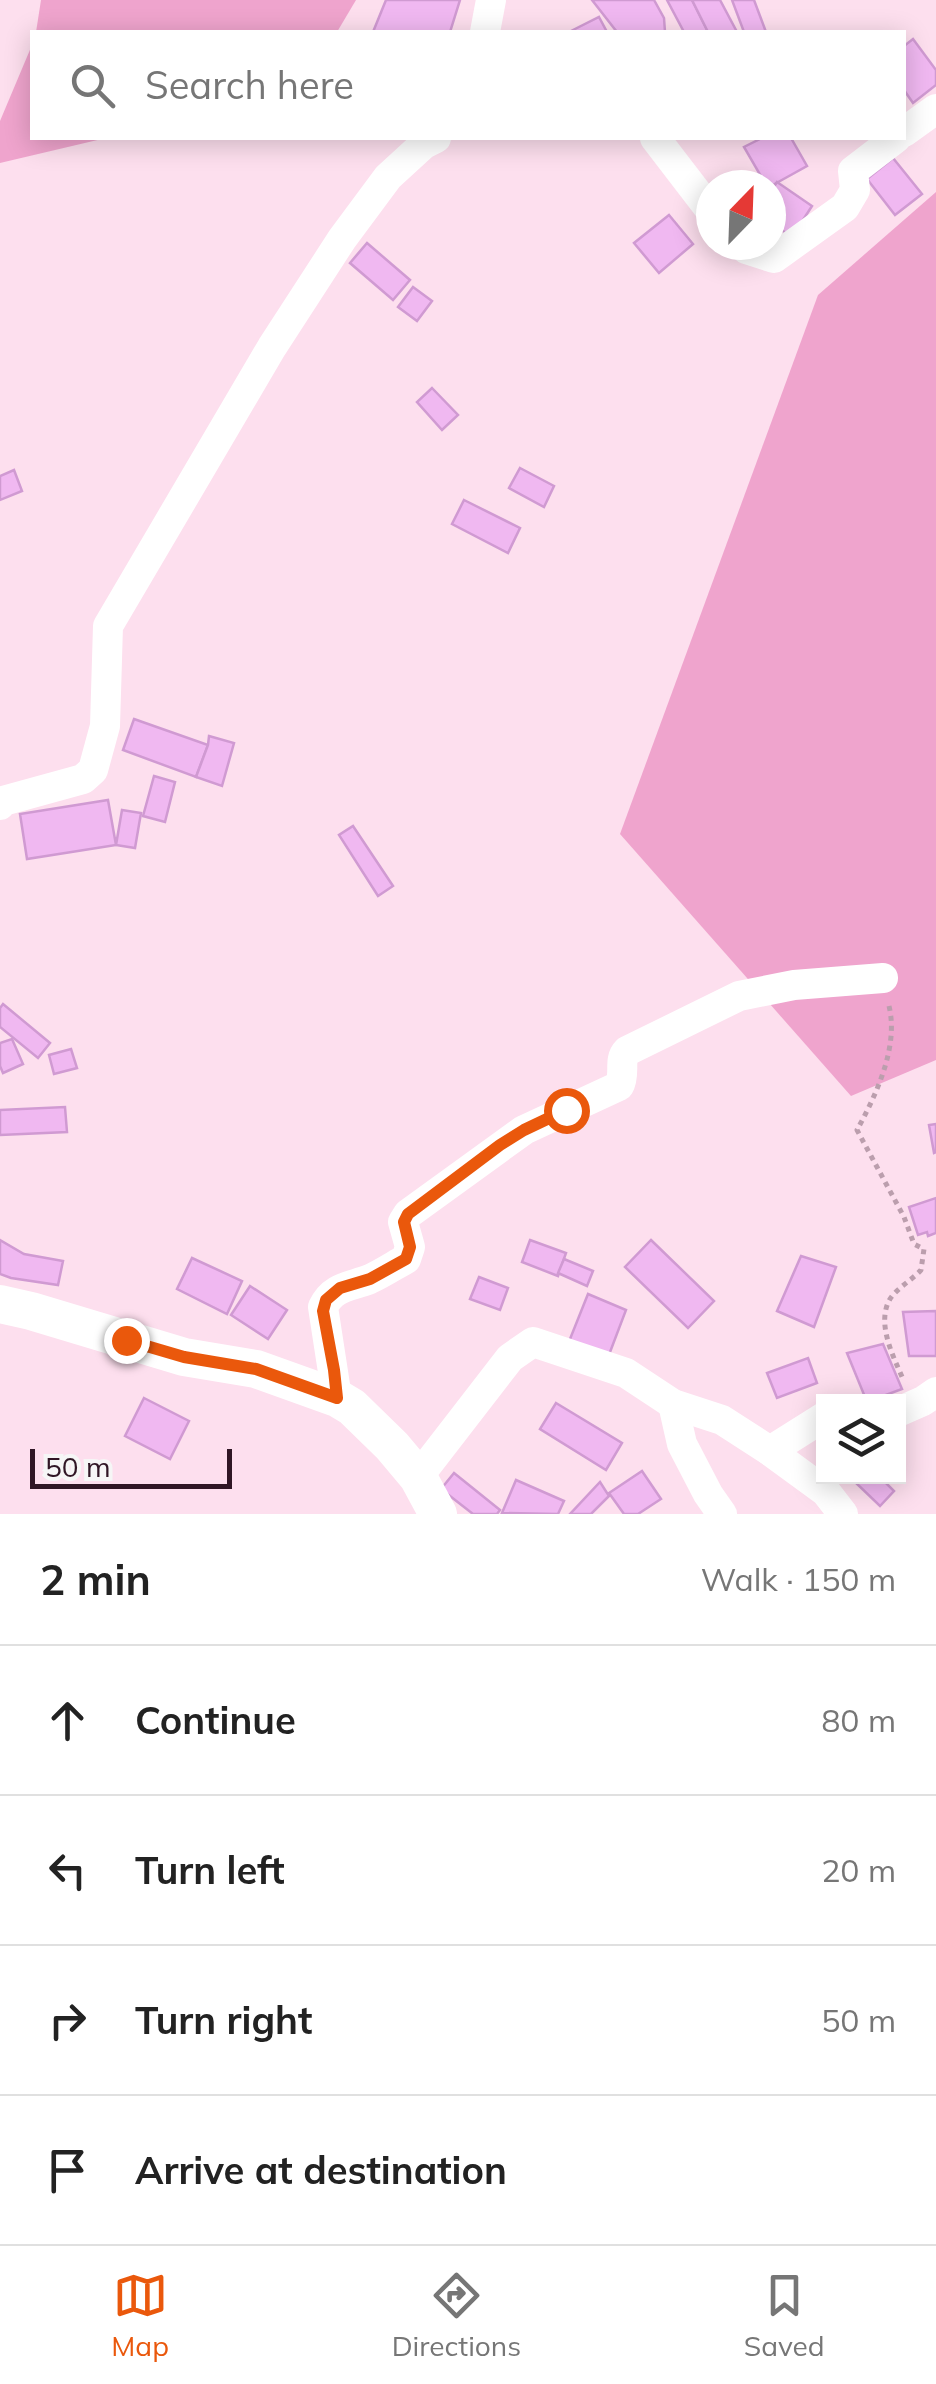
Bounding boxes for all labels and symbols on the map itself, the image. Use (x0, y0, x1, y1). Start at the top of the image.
north arrow (696, 170, 786, 260)
route start (544, 1088, 590, 1134)
route end (104, 1318, 150, 1364)
scale bar (30, 1444, 232, 1488)

